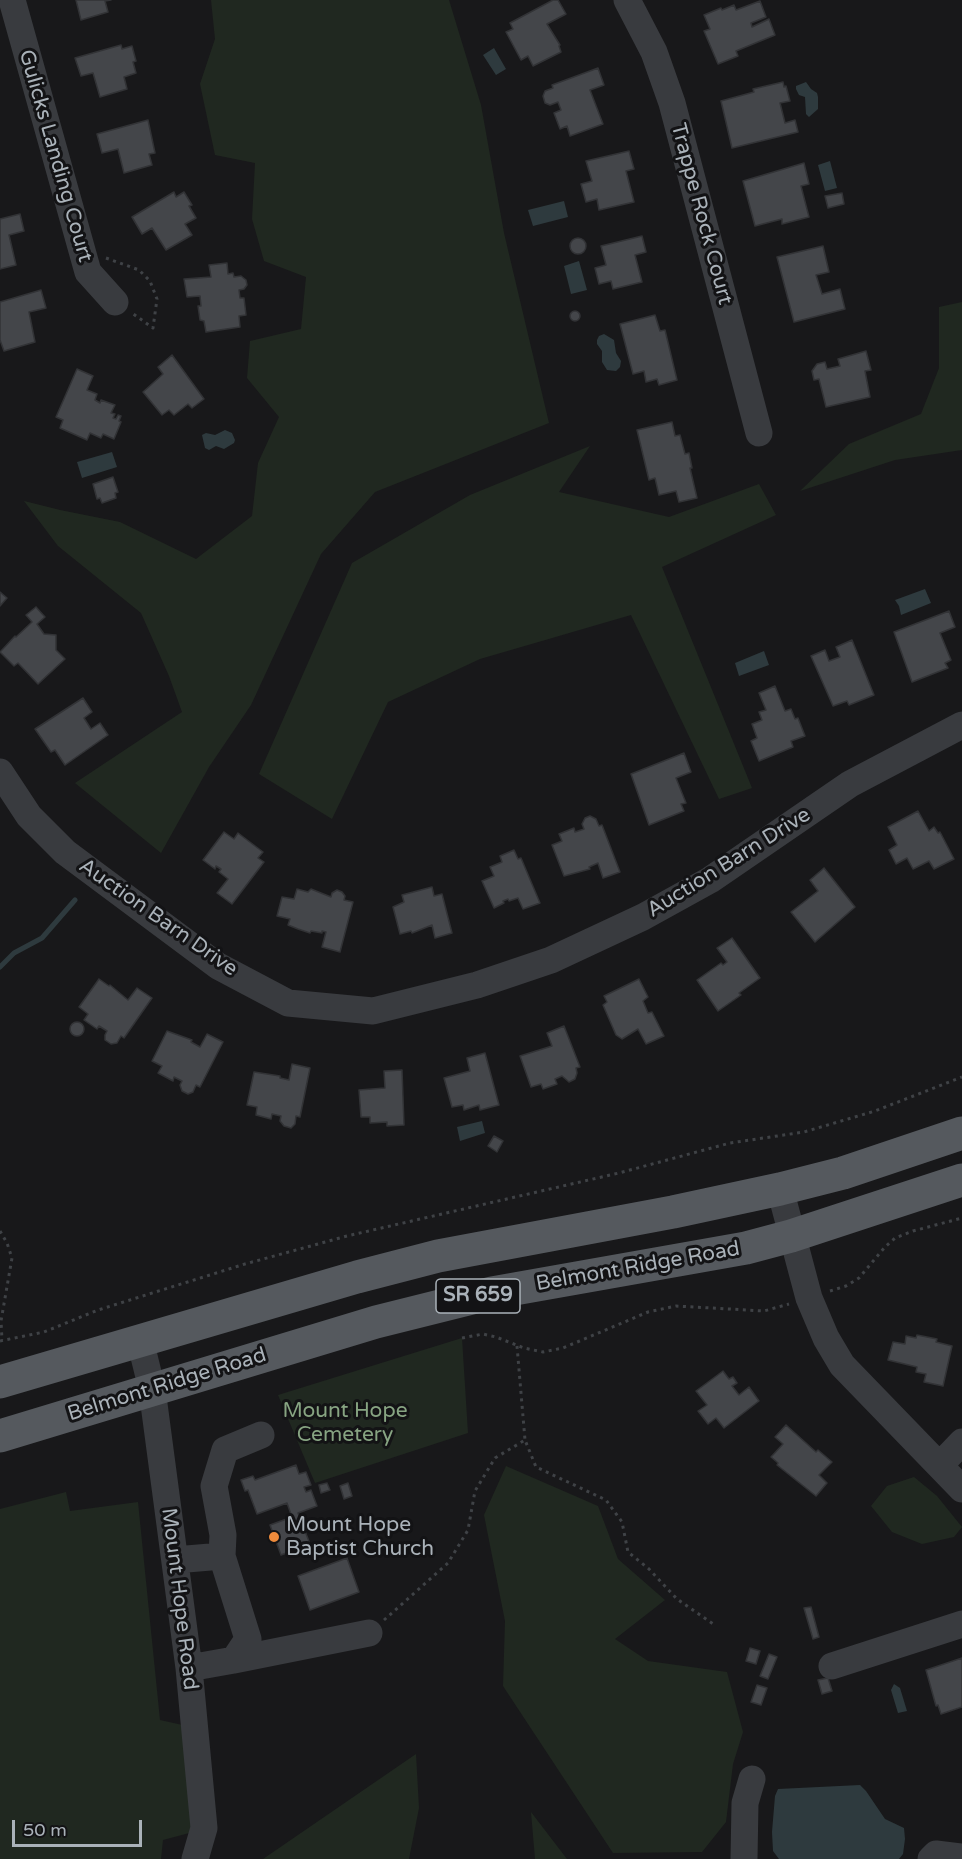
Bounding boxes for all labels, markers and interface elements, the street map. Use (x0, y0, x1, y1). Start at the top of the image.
street label: Gulicks Landing Court (13, 47, 97, 265)
street label: Trappe Rock Court (665, 120, 737, 308)
street label: Auction Barn Drive (643, 803, 815, 923)
street label: Auction Barn Drive (74, 854, 242, 982)
street label: Belmont Ridge Road (534, 1237, 742, 1297)
road number: SR 659 (436, 1279, 520, 1313)
street label: Belmont Ridge Road (65, 1343, 269, 1427)
park label: Mount Hope Cemetery (282, 1398, 408, 1448)
street label: Mount Hope Road (155, 1507, 203, 1691)
place label: Mount Hope Baptist Church (286, 1512, 434, 1562)
marker: Mount Hope Baptist Church (267, 1530, 281, 1544)
scale bar (15, 1808, 146, 1846)
text: 50 m (23, 1819, 67, 1841)

